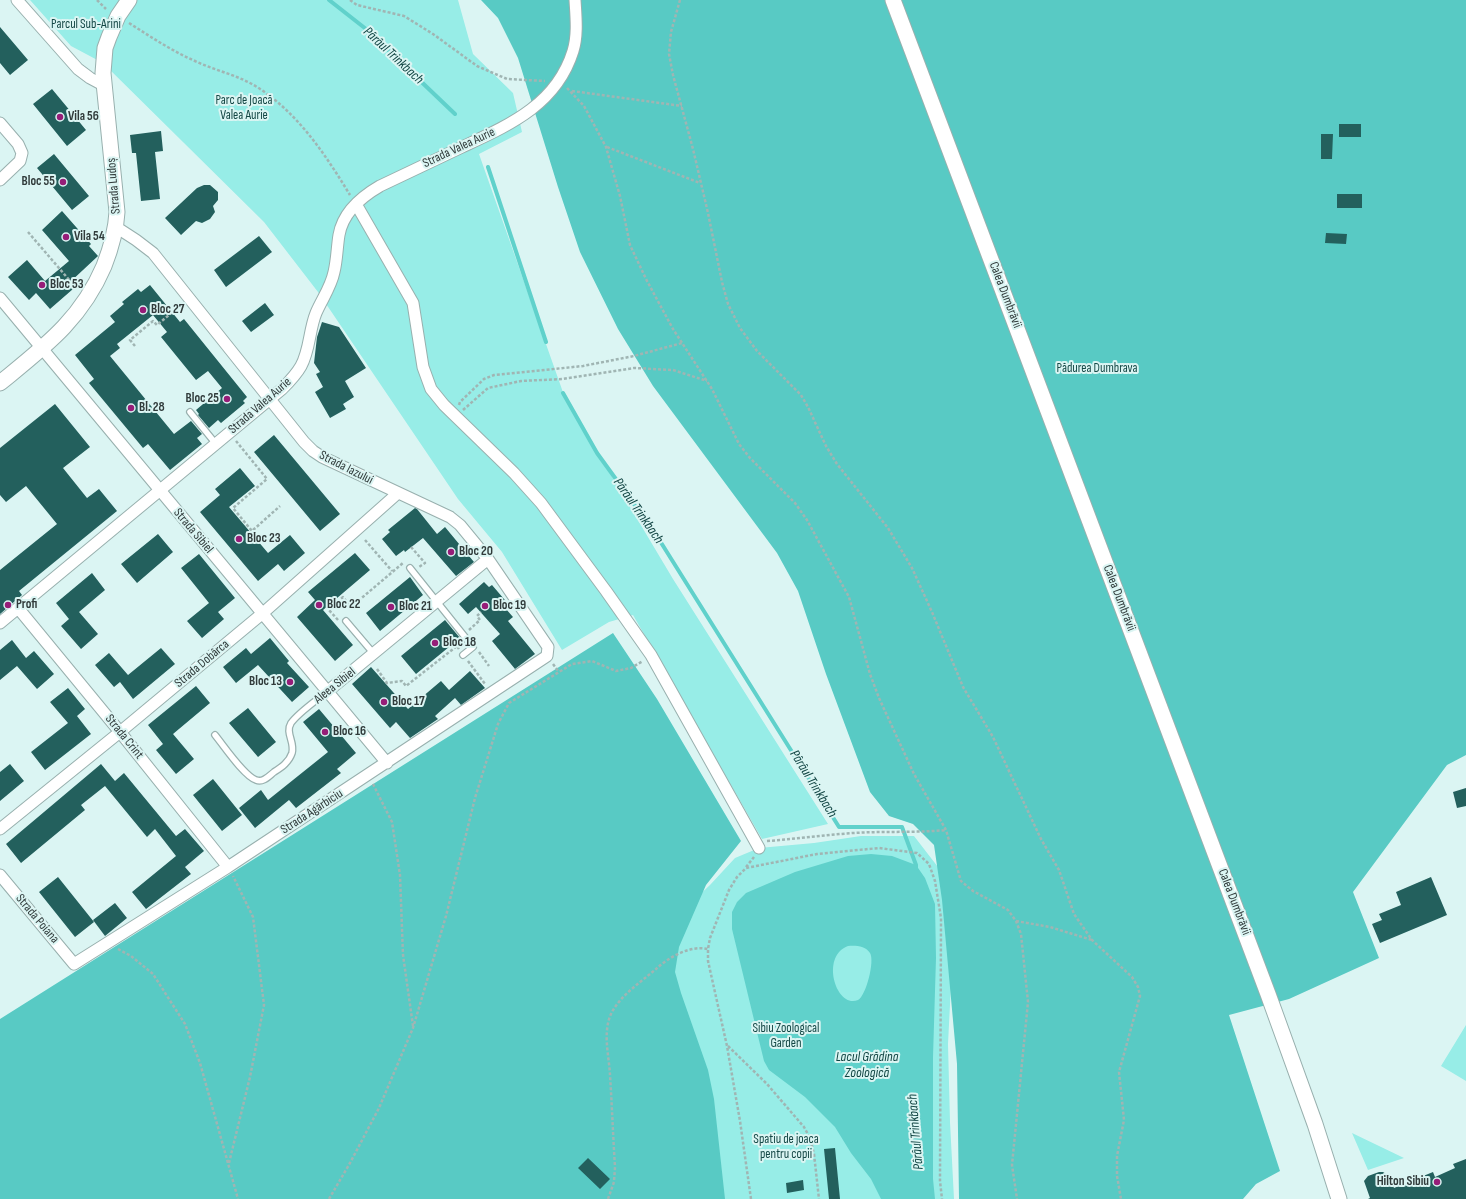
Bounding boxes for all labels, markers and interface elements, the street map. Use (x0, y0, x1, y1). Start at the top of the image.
park label: Parcul Sub-Arini (51, 17, 121, 33)
water label: Pârâul Trinkbach (359, 24, 427, 88)
park label: Parc de Joacă Valea Aurie (216, 93, 272, 124)
place label: Vila 56 (68, 109, 99, 125)
marker: Vila 56 (55, 112, 65, 122)
street label: Strada Valea Aurie (420, 124, 498, 172)
street label: Strada Ludoș (104, 157, 124, 215)
place label: Bloc 55 (22, 174, 55, 190)
marker: Bloc 55 (58, 177, 68, 187)
place label: Vila 54 (74, 229, 105, 245)
marker: Vila 54 (61, 232, 71, 242)
street label: Calea Dumbrăvii (985, 260, 1025, 330)
place label: Bloc 53 (50, 277, 84, 293)
marker: Bloc 53 (37, 280, 47, 290)
place label: Bloc 27 (151, 302, 184, 318)
marker: Bloc 27 (138, 305, 148, 315)
park label: Pădurea Dumbrava (1057, 361, 1137, 377)
street label: Strada Valea Aurie (225, 374, 295, 438)
place label: Bloc 25 (186, 391, 219, 407)
marker: Bloc 25 (222, 394, 232, 404)
place label: Bl. 28 (139, 400, 165, 416)
marker: Bl. 28 (126, 403, 136, 413)
street label: Strada Iazului (316, 448, 376, 488)
water label: Pârâul Trinkbach (609, 475, 667, 547)
street label: Strada Sibiel (170, 505, 216, 557)
place label: Bloc 23 (247, 531, 281, 547)
marker: Bloc 23 (234, 534, 244, 544)
place label: Bloc 20 (459, 544, 493, 560)
marker: Bloc 20 (446, 547, 456, 557)
street label: Calea Dumbrăvii (1099, 563, 1139, 633)
place label: Profi (16, 597, 37, 613)
place label: Bloc 22 (327, 597, 360, 613)
place label: Bloc 19 (493, 598, 526, 614)
place label: Bloc 21 (399, 599, 432, 615)
marker: Profi (3, 600, 13, 610)
marker: Bloc 22 (314, 600, 324, 610)
marker: Bloc 19 (480, 601, 490, 611)
marker: Bloc 21 (386, 602, 396, 612)
place label: Bloc 18 (443, 635, 476, 651)
street label: Strada Dobârca (172, 637, 232, 691)
marker: Bloc 18 (430, 638, 440, 648)
street label: Aleea Sibiel (311, 664, 359, 708)
place label: Bloc 13 (249, 674, 282, 690)
marker: Bloc 13 (285, 677, 295, 687)
place label: Bloc 17 (392, 694, 425, 710)
marker: Bloc 17 (379, 697, 389, 707)
street label: Strada Crint (101, 712, 147, 762)
place label: Bloc 16 (333, 724, 366, 740)
marker: Bloc 16 (320, 727, 330, 737)
water label: Pârâul Trinkbach (786, 747, 840, 821)
street label: Strada Agârbiciu (278, 786, 346, 838)
street label: Calea Dumbrăvii (1214, 867, 1254, 937)
street label: Strada Poiana (12, 891, 62, 947)
park label: Sibiu Zoological Garden (752, 1021, 820, 1052)
water label: Lacul Grădina Zoologică (836, 1049, 898, 1082)
water label: Pârâul Trinkbach (904, 1093, 928, 1171)
park label: Spatiu de joaca pentru copii (753, 1132, 819, 1163)
place label: Hilton Sibiu (1377, 1174, 1429, 1190)
marker: Hilton Sibiu (1432, 1177, 1442, 1187)

